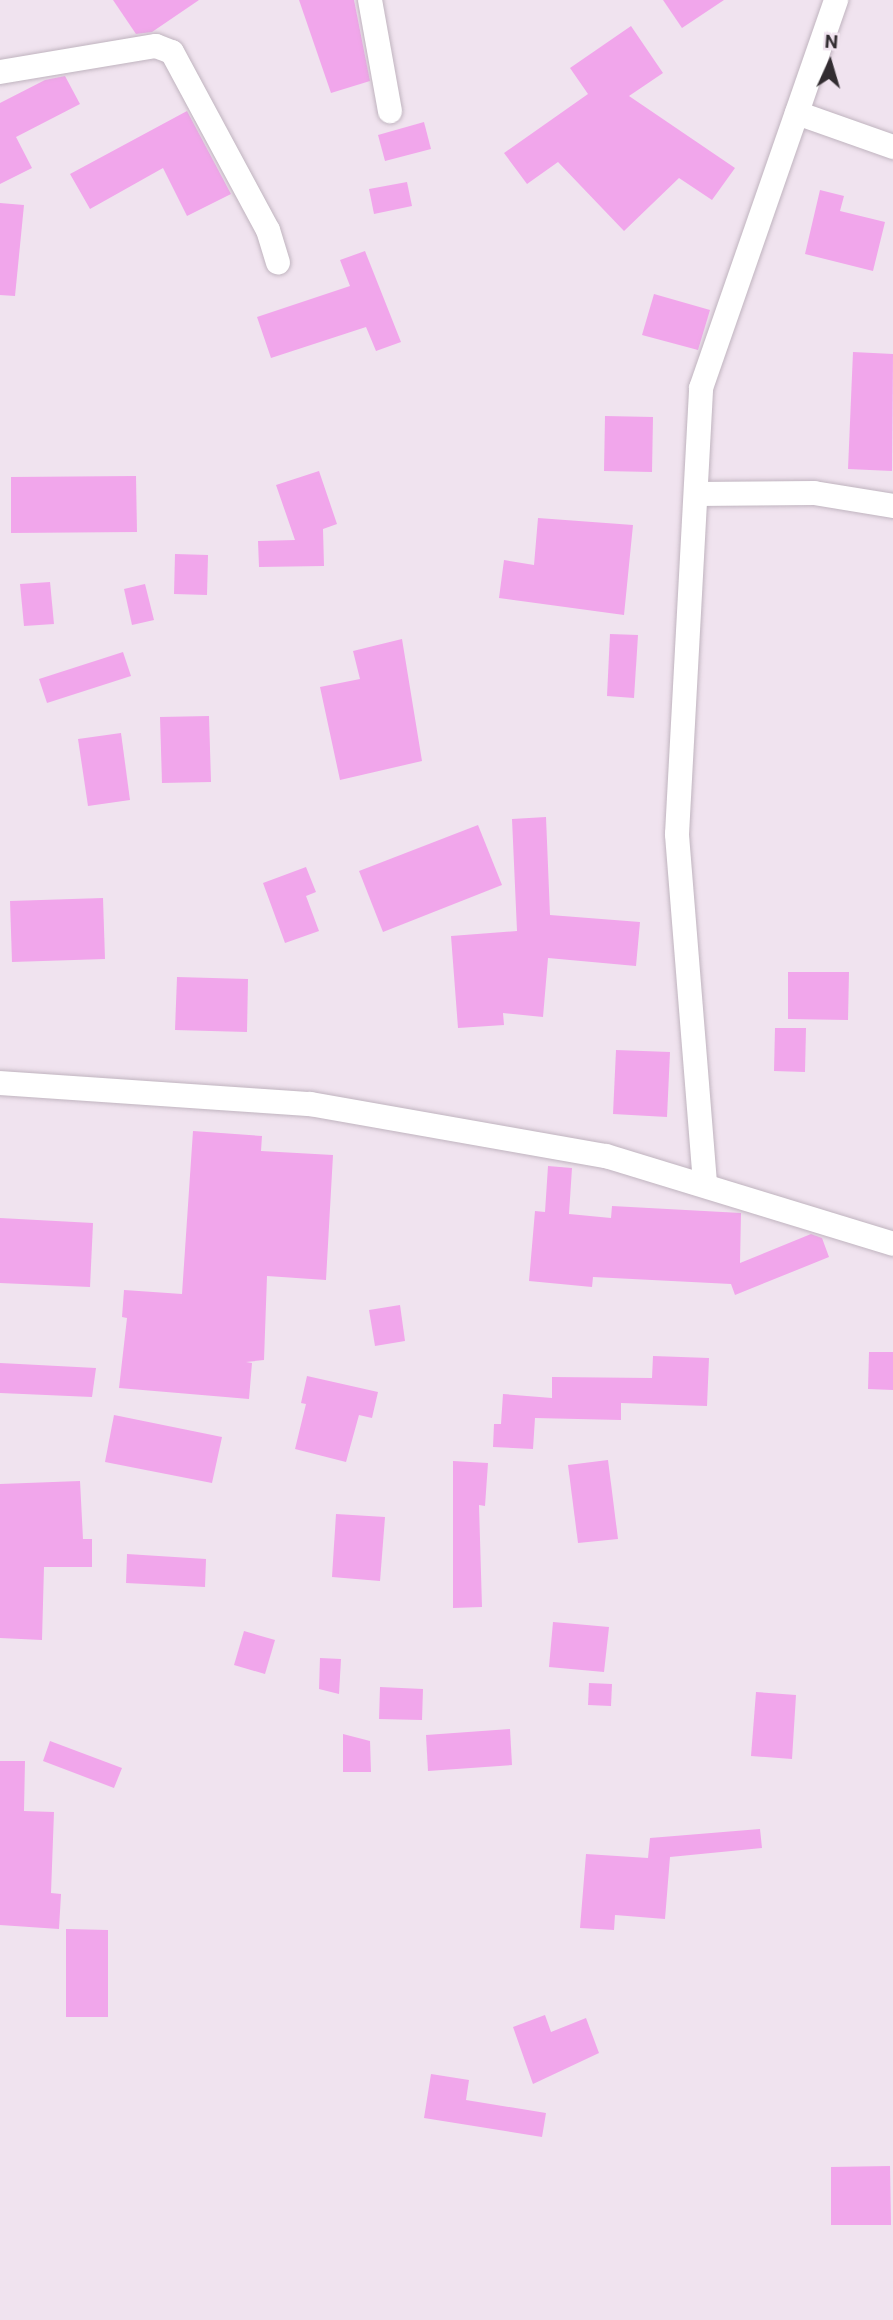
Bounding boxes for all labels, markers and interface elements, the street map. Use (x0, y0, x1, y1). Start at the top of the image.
north arrow (795, 28, 865, 98)
text: N (824, 30, 839, 53)

